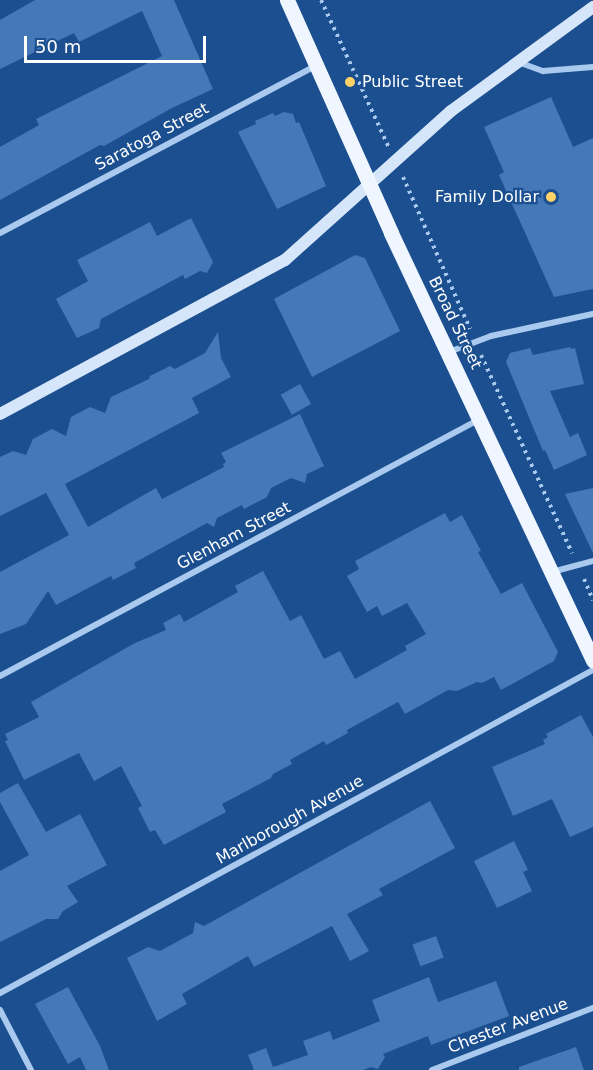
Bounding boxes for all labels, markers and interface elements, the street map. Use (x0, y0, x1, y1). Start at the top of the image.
scale bar (27, 24, 208, 62)
text: 50 m (35, 36, 81, 57)
place label: Public Street (362, 72, 463, 92)
marker: Public Street (343, 75, 357, 89)
street label: Saratoga Street (92, 99, 212, 175)
place label: Family Dollar (435, 187, 539, 207)
marker: Family Dollar (544, 190, 558, 204)
street label: Broad Street (424, 274, 486, 372)
street label: Glenham Street (174, 498, 294, 574)
street label: Marlborough Avenue (213, 771, 367, 869)
street label: Chester Avenue (445, 994, 571, 1058)

